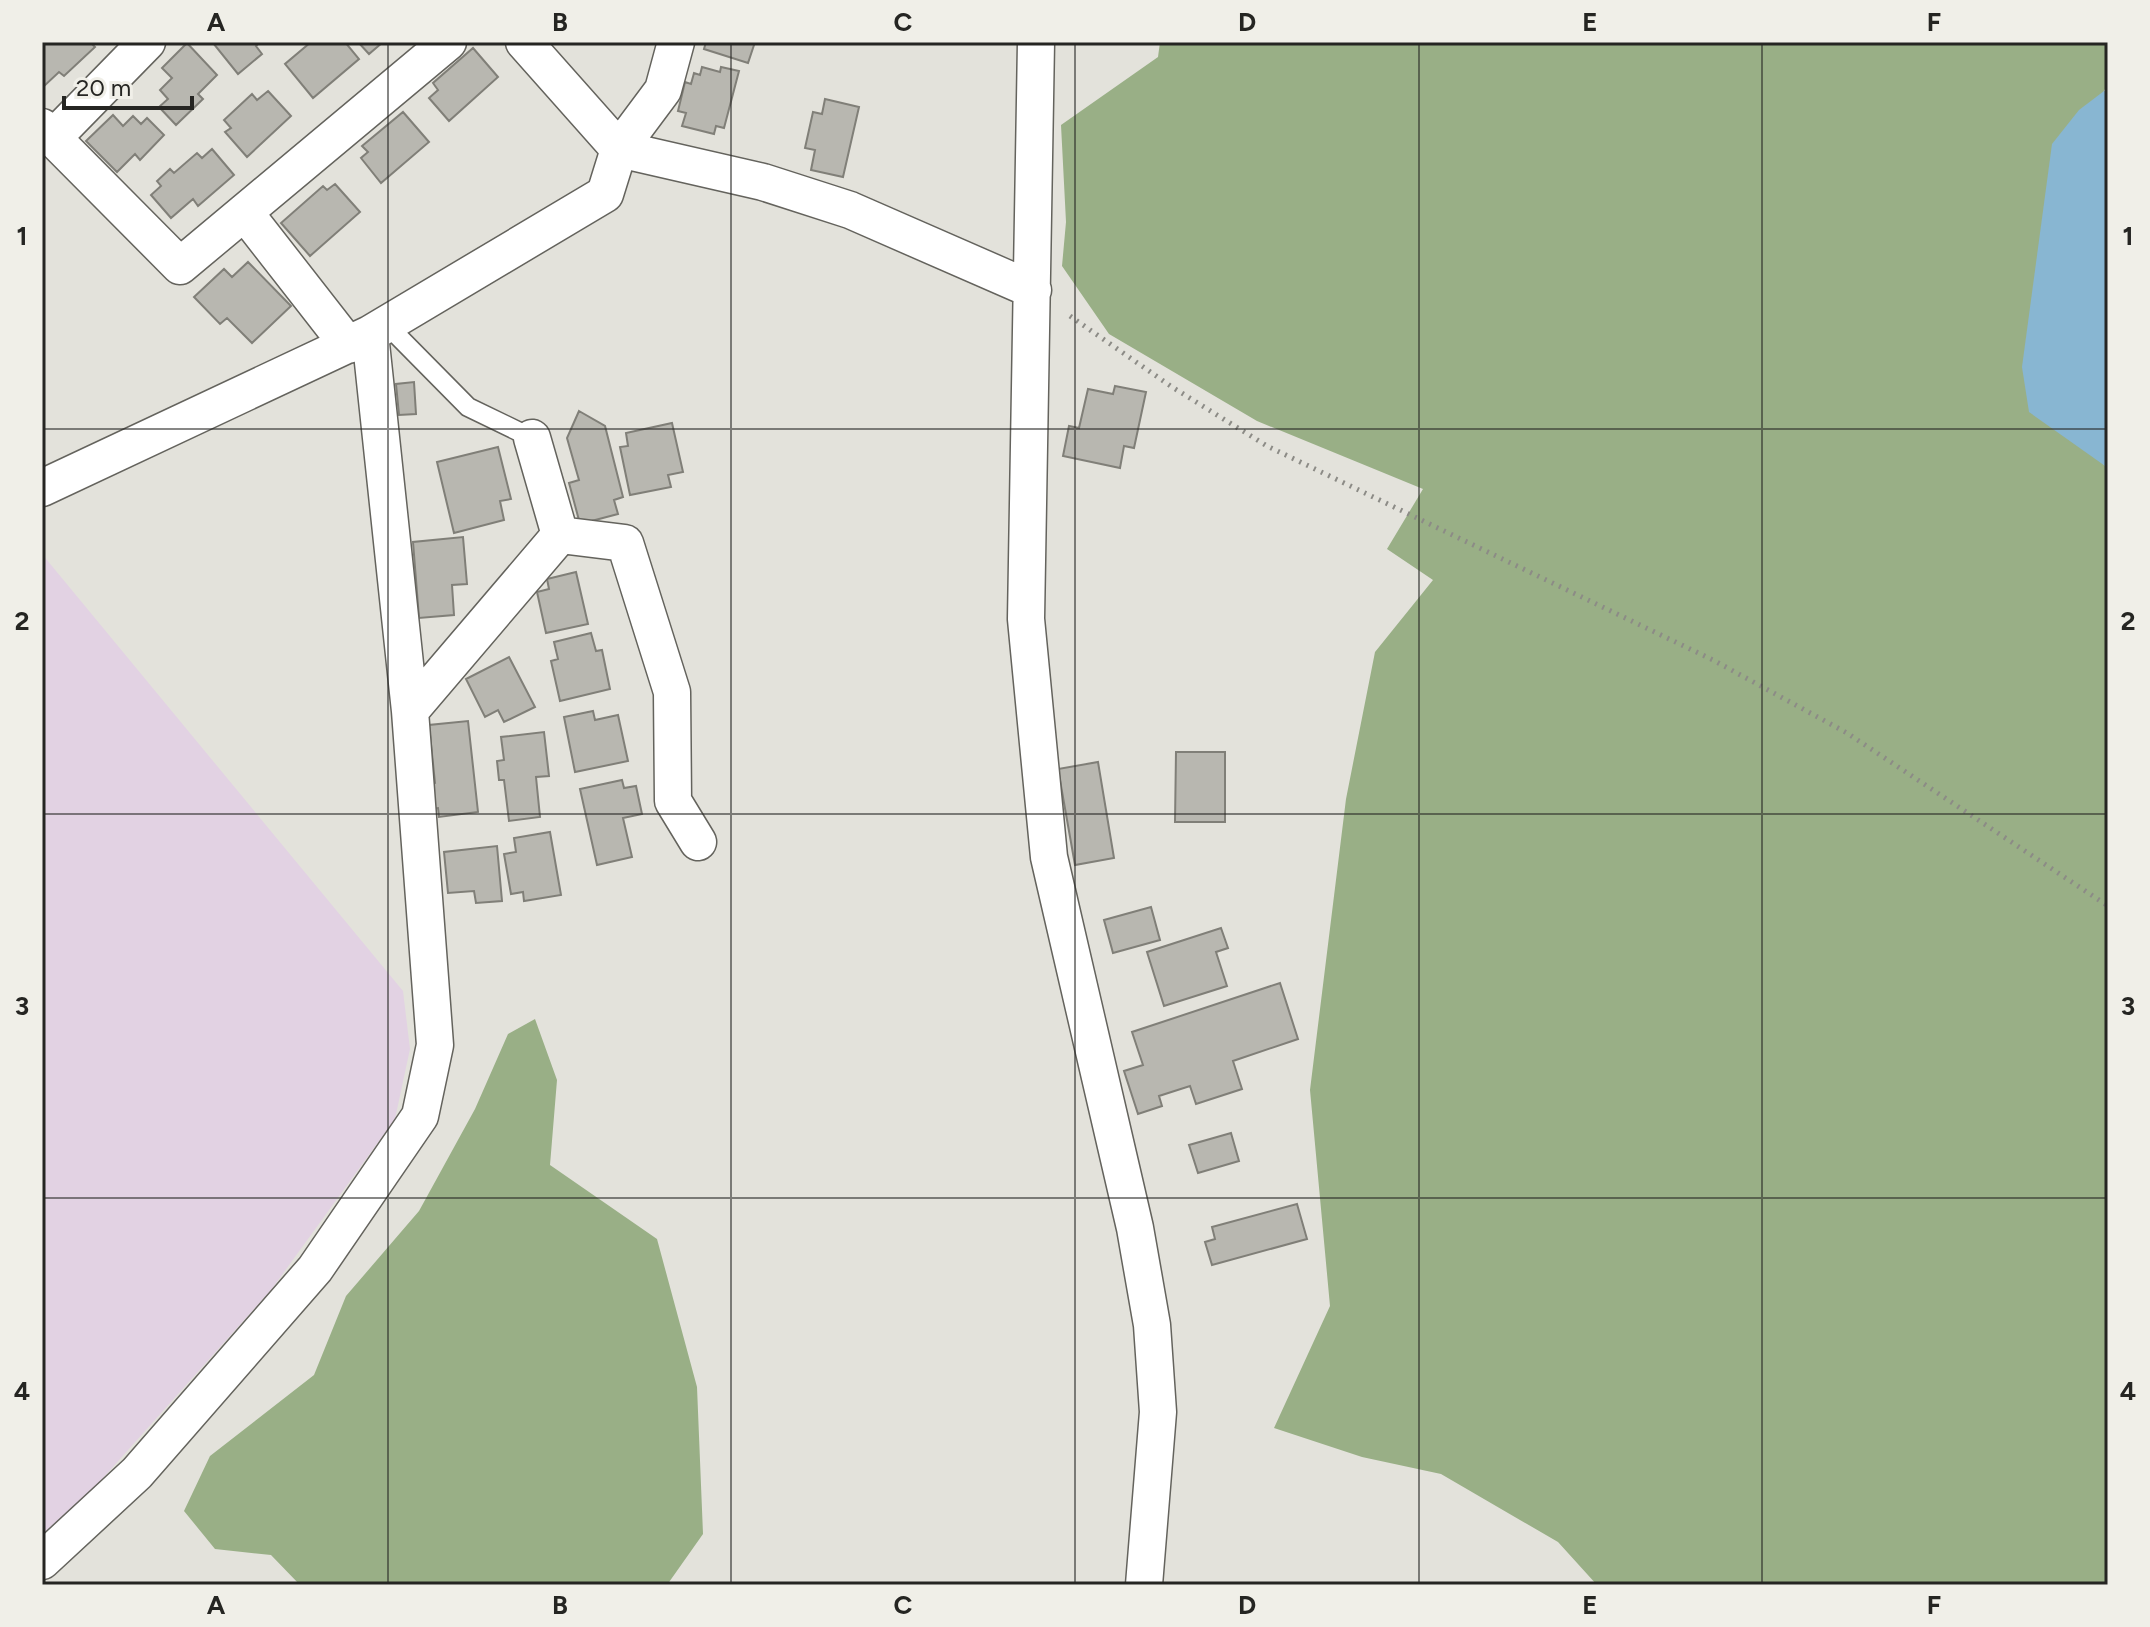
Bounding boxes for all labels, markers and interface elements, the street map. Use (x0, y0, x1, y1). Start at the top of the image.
text: A (207, 6, 226, 38)
text: B (552, 6, 568, 38)
text: C (894, 6, 913, 38)
text: D (1238, 6, 1256, 38)
text: E (1582, 6, 1598, 38)
text: F (1927, 6, 1941, 38)
scale bar (64, 60, 192, 110)
text: 20 m (76, 73, 131, 102)
text: 1 (17, 220, 27, 252)
text: 1 (2123, 220, 2133, 252)
text: 2 (14, 605, 30, 637)
text: 2 (2120, 605, 2136, 637)
text: 3 (15, 990, 29, 1022)
text: 3 (2121, 990, 2135, 1022)
text: 4 (14, 1375, 30, 1407)
text: 4 (2120, 1375, 2136, 1407)
text: A (207, 1589, 226, 1621)
text: B (552, 1589, 568, 1621)
text: C (894, 1589, 913, 1621)
text: D (1238, 1589, 1256, 1621)
text: E (1582, 1589, 1598, 1621)
text: F (1927, 1589, 1941, 1621)

